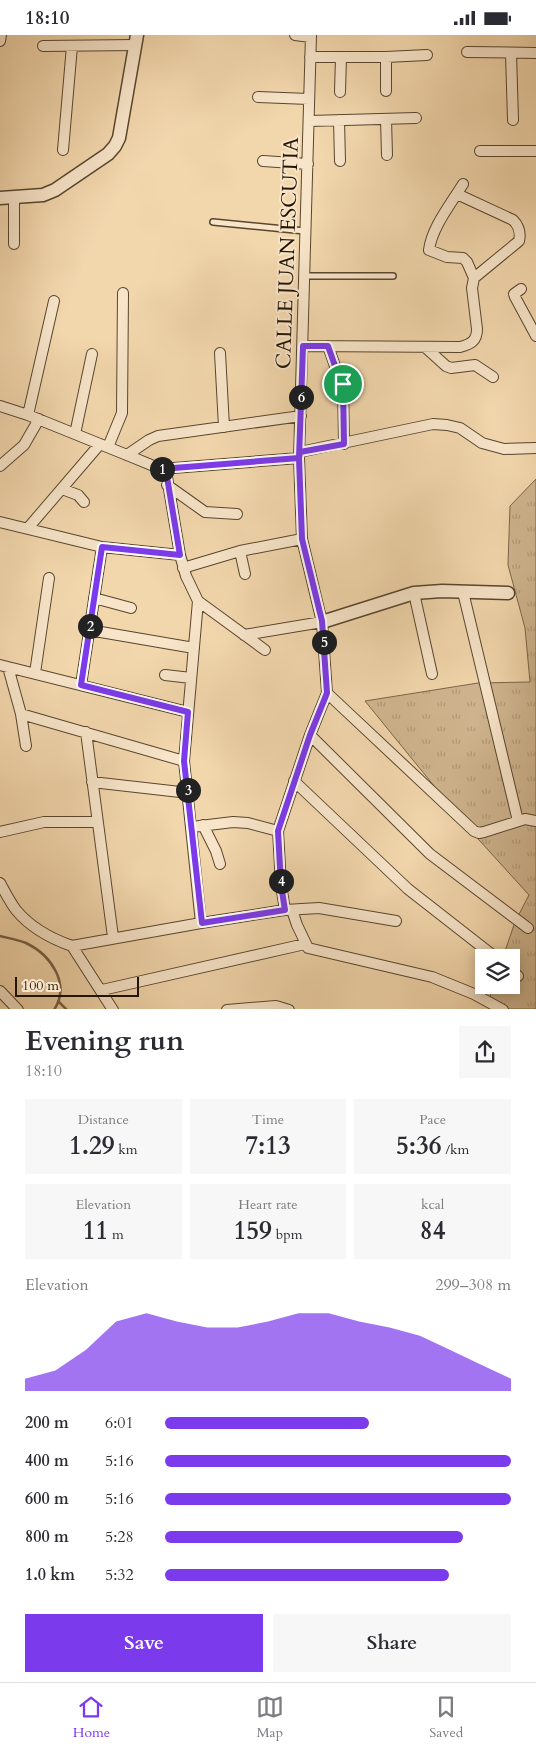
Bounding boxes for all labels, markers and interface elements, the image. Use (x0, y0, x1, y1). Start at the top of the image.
text: 18:10 (25, 5, 69, 31)
street label: CALLE JUAN ESCUTIA (269, 137, 306, 369)
pin (322, 363, 364, 405)
icon: arrive (329, 370, 357, 398)
pin: 6 (288, 385, 314, 409)
text: 6 (298, 388, 305, 407)
pin: 1 (150, 457, 174, 481)
text: 1 (159, 460, 166, 479)
pin: 2 (78, 613, 102, 639)
text: 2 (87, 617, 94, 636)
pin: 5 (312, 629, 336, 655)
text: 5 (321, 633, 328, 652)
pin: 3 (176, 777, 200, 803)
text: 3 (185, 781, 192, 800)
pin: 4 (268, 869, 294, 893)
text: 4 (278, 872, 285, 891)
map controls (475, 949, 520, 994)
button: layers (475, 949, 520, 994)
scale bar (15, 974, 139, 998)
text: 100 m (22, 976, 59, 995)
text: Evening run (25, 1022, 184, 1060)
button: share (459, 1026, 511, 1078)
text: 18:10 (25, 1060, 62, 1082)
text: Distance (78, 1110, 129, 1129)
text: Time (252, 1110, 284, 1129)
text: Pace (419, 1110, 446, 1129)
text: 1.29 (69, 1129, 115, 1163)
text: 7:13 (245, 1129, 291, 1163)
text: 5:36 (396, 1129, 442, 1163)
text: km (115, 1140, 138, 1159)
text: /km (442, 1140, 469, 1159)
text: Elevation (76, 1195, 131, 1214)
text: Heart rate (238, 1195, 298, 1214)
text: kcal (421, 1195, 444, 1214)
text: 11 (83, 1214, 108, 1248)
text: 159 (233, 1214, 272, 1248)
text: 84 (420, 1214, 445, 1248)
text: m (108, 1225, 124, 1244)
text: bpm (272, 1225, 302, 1244)
text: Elevation (25, 1274, 89, 1296)
text: 299–308 m (435, 1274, 511, 1296)
text: 200 m (25, 1412, 69, 1434)
text: 6:01 (105, 1412, 134, 1434)
text: 400 m (25, 1450, 69, 1472)
text: 5:16 (105, 1450, 134, 1472)
text: 600 m (25, 1488, 69, 1510)
text: 5:16 (105, 1488, 134, 1510)
text: 800 m (25, 1526, 69, 1548)
text: 5:28 (105, 1526, 134, 1548)
text: 1.0 km (25, 1564, 75, 1586)
text: 5:32 (105, 1564, 134, 1586)
button: Save (25, 1614, 263, 1672)
button: Share (273, 1614, 511, 1672)
tab: Home (73, 1693, 110, 1742)
tab: Map (256, 1693, 284, 1742)
tab: Saved (429, 1693, 463, 1742)

